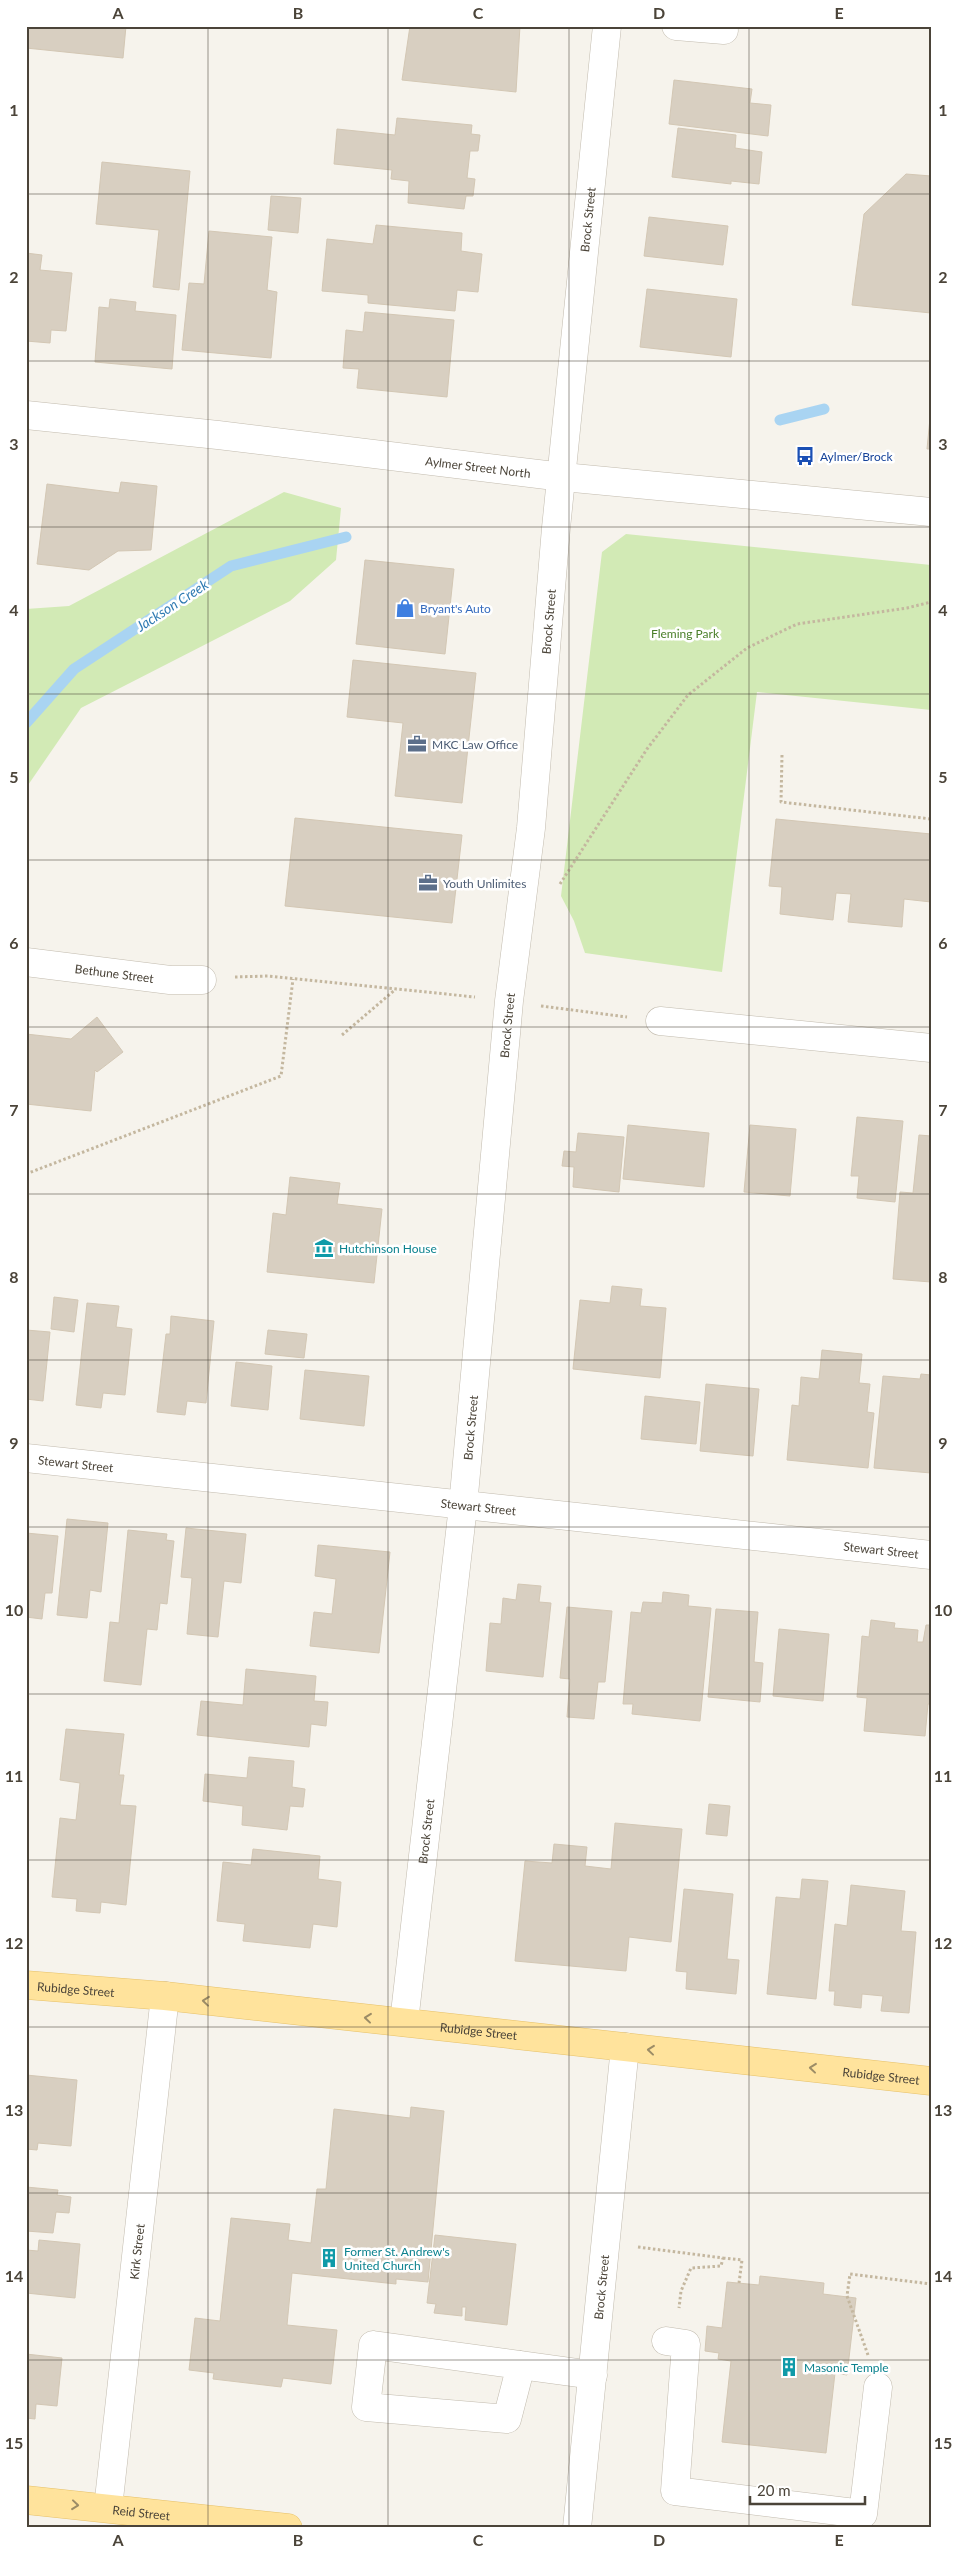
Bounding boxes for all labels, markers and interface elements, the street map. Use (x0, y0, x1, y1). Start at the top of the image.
text: A (111, 3, 124, 22)
text: B (293, 3, 303, 22)
text: C (473, 3, 484, 22)
text: D (653, 3, 665, 22)
text: E (834, 3, 844, 22)
text: 1 (9, 100, 19, 119)
text: 1 (938, 100, 948, 119)
street label: Brock Street (577, 186, 598, 253)
text: 2 (9, 267, 19, 286)
text: 2 (938, 267, 948, 286)
text: 3 (9, 434, 19, 453)
text: 3 (938, 434, 948, 453)
bus stop icon: Aylmer/Brock (794, 445, 816, 467)
place label: Aylmer/Brock (820, 449, 893, 464)
street label: Aylmer Street North (425, 453, 532, 481)
water label: Jackson Creek (132, 575, 211, 635)
street label: Brock Street (538, 588, 558, 655)
shop icon: Bryant's Auto (394, 597, 416, 619)
text: 4 (9, 600, 19, 619)
text: 4 (938, 600, 948, 619)
place label: Bryant's Auto (420, 601, 491, 616)
park label: Fleming Park (651, 626, 720, 641)
office icon: MKC Law Office (406, 733, 428, 755)
place label: MKC Law Office (432, 737, 518, 752)
text: 5 (9, 767, 19, 786)
text: 5 (938, 767, 948, 786)
office icon: Youth Unlimites (417, 872, 439, 894)
place label: Youth Unlimites (443, 876, 526, 891)
text: 6 (9, 933, 19, 952)
text: 6 (938, 933, 948, 952)
street label: Bethune Street (74, 961, 155, 985)
street label: Brock Street (496, 991, 518, 1058)
text: 7 (9, 1100, 19, 1119)
text: 7 (938, 1100, 948, 1119)
museum icon: Hutchinson House (313, 1237, 335, 1259)
place label: Hutchinson House (339, 1241, 437, 1256)
text: 8 (9, 1267, 19, 1286)
text: 8 (938, 1267, 948, 1286)
street label: Brock Street (460, 1394, 481, 1461)
text: 9 (9, 1433, 19, 1452)
text: 9 (938, 1433, 948, 1452)
street label: Stewart Street (37, 1452, 115, 1475)
street label: Stewart Street (440, 1495, 517, 1518)
street label: Stewart Street (843, 1538, 920, 1561)
text: 10 (5, 1600, 23, 1619)
text: 10 (934, 1600, 952, 1619)
text: 11 (5, 1766, 23, 1785)
text: 11 (934, 1766, 952, 1785)
street label: Brock Street (415, 1797, 437, 1864)
text: 12 (5, 1933, 23, 1952)
text: 12 (934, 1933, 952, 1952)
street label: Rubidge Street (37, 1978, 116, 2000)
one-way arrow (202, 1996, 210, 2007)
one-way arrow (364, 2013, 372, 2024)
street label: Rubidge Street (439, 2019, 519, 2043)
one-way arrow (647, 2045, 655, 2056)
one-way arrow (808, 2063, 816, 2074)
street label: Rubidge Street (842, 2064, 921, 2087)
text: 13 (5, 2100, 23, 2119)
text: 13 (934, 2100, 952, 2119)
street label: Kirk Street (126, 2222, 147, 2280)
place label: Former St. Andrew's United Church (344, 2244, 450, 2273)
building icon: Former St. Andrew's United Church (318, 2247, 340, 2269)
street label: Brock Street (590, 2253, 612, 2320)
text: 14 (5, 2266, 23, 2285)
text: 14 (934, 2266, 952, 2285)
building icon: Masonic Temple (778, 2356, 800, 2378)
place label: Masonic Temple (804, 2360, 889, 2375)
text: 15 (5, 2433, 23, 2452)
text: 15 (934, 2433, 952, 2452)
scale bar (750, 2474, 864, 2506)
text: 20 m (757, 2481, 791, 2499)
one-way arrow (71, 2499, 79, 2510)
street label: Reid Street (112, 2502, 172, 2523)
text: A (111, 2530, 124, 2549)
text: B (293, 2530, 303, 2549)
text: C (473, 2530, 484, 2549)
text: D (653, 2530, 665, 2549)
text: E (834, 2530, 844, 2549)

